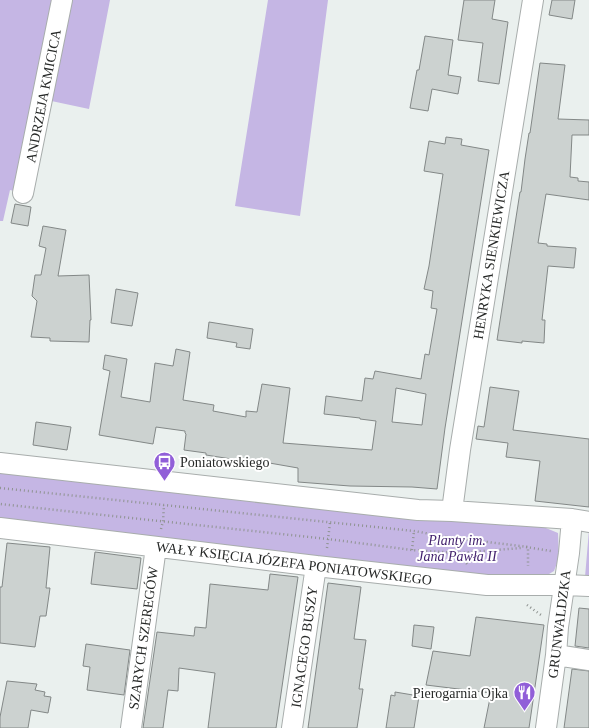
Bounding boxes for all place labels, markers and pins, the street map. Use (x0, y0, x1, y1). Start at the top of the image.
bus stop icon: Poniatowskiego (152, 449, 178, 482)
place label: Poniatowskiego (180, 455, 269, 470)
restaurant icon: Pierogarnia Ojka (511, 680, 537, 713)
place label: Pierogarnia Ojka (413, 686, 509, 701)

